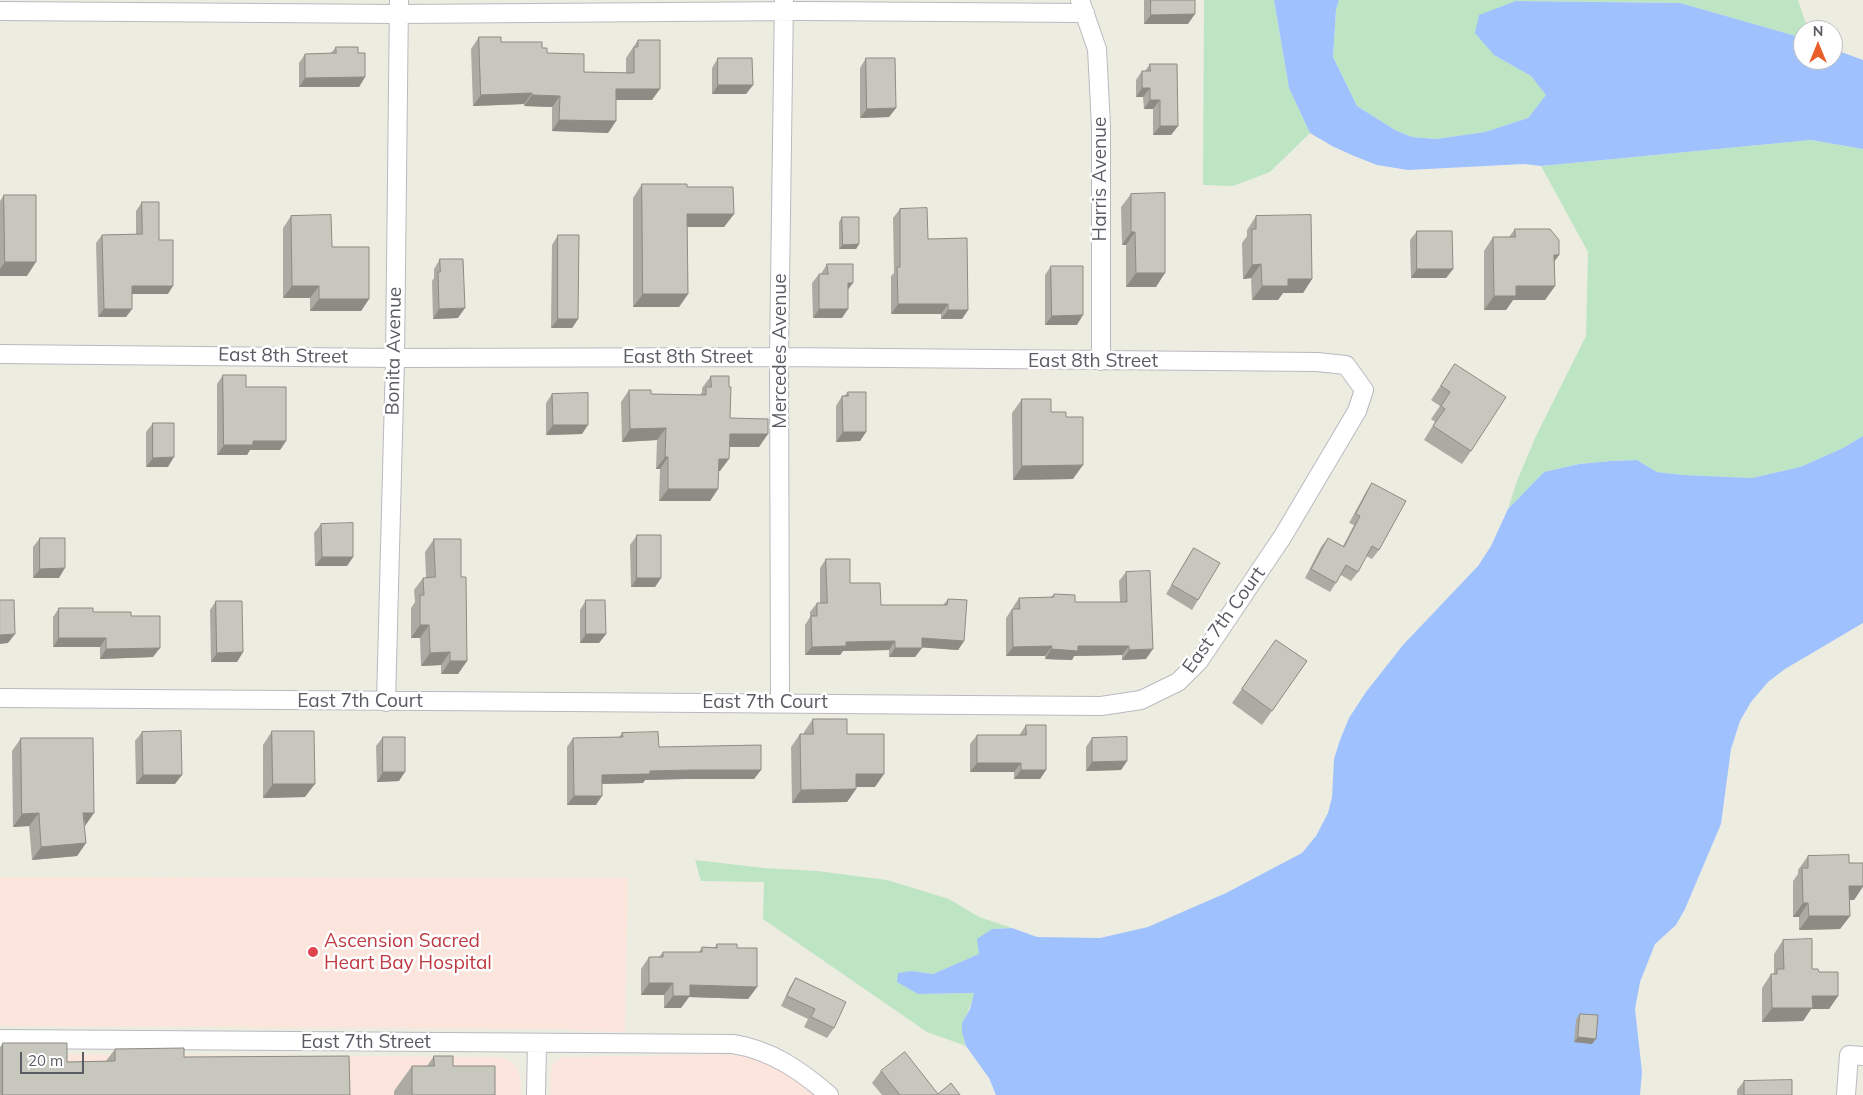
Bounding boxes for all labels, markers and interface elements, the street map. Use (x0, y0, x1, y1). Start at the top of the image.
north arrow (1793, 20, 1843, 70)
text: N (1813, 22, 1823, 40)
street label: Harris Avenue (1089, 117, 1111, 241)
street label: Mercedes Avenue (769, 273, 791, 429)
street label: Bonita Avenue (381, 287, 407, 415)
street label: East 8th Street (218, 343, 348, 369)
street label: East 8th Street (623, 346, 753, 368)
street label: East 8th Street (1028, 350, 1158, 372)
street label: East 7th Court (1178, 562, 1270, 678)
street label: East 7th Court (297, 690, 423, 712)
street label: East 7th Court (702, 691, 828, 713)
place label: Ascension Sacred Heart Bay Hospital (324, 930, 492, 974)
marker: Ascension Sacred Heart Bay Hospital (306, 945, 320, 959)
street label: East 7th Street (301, 1031, 431, 1053)
scale bar (22, 1042, 86, 1074)
text: 20 m (28, 1051, 63, 1070)

